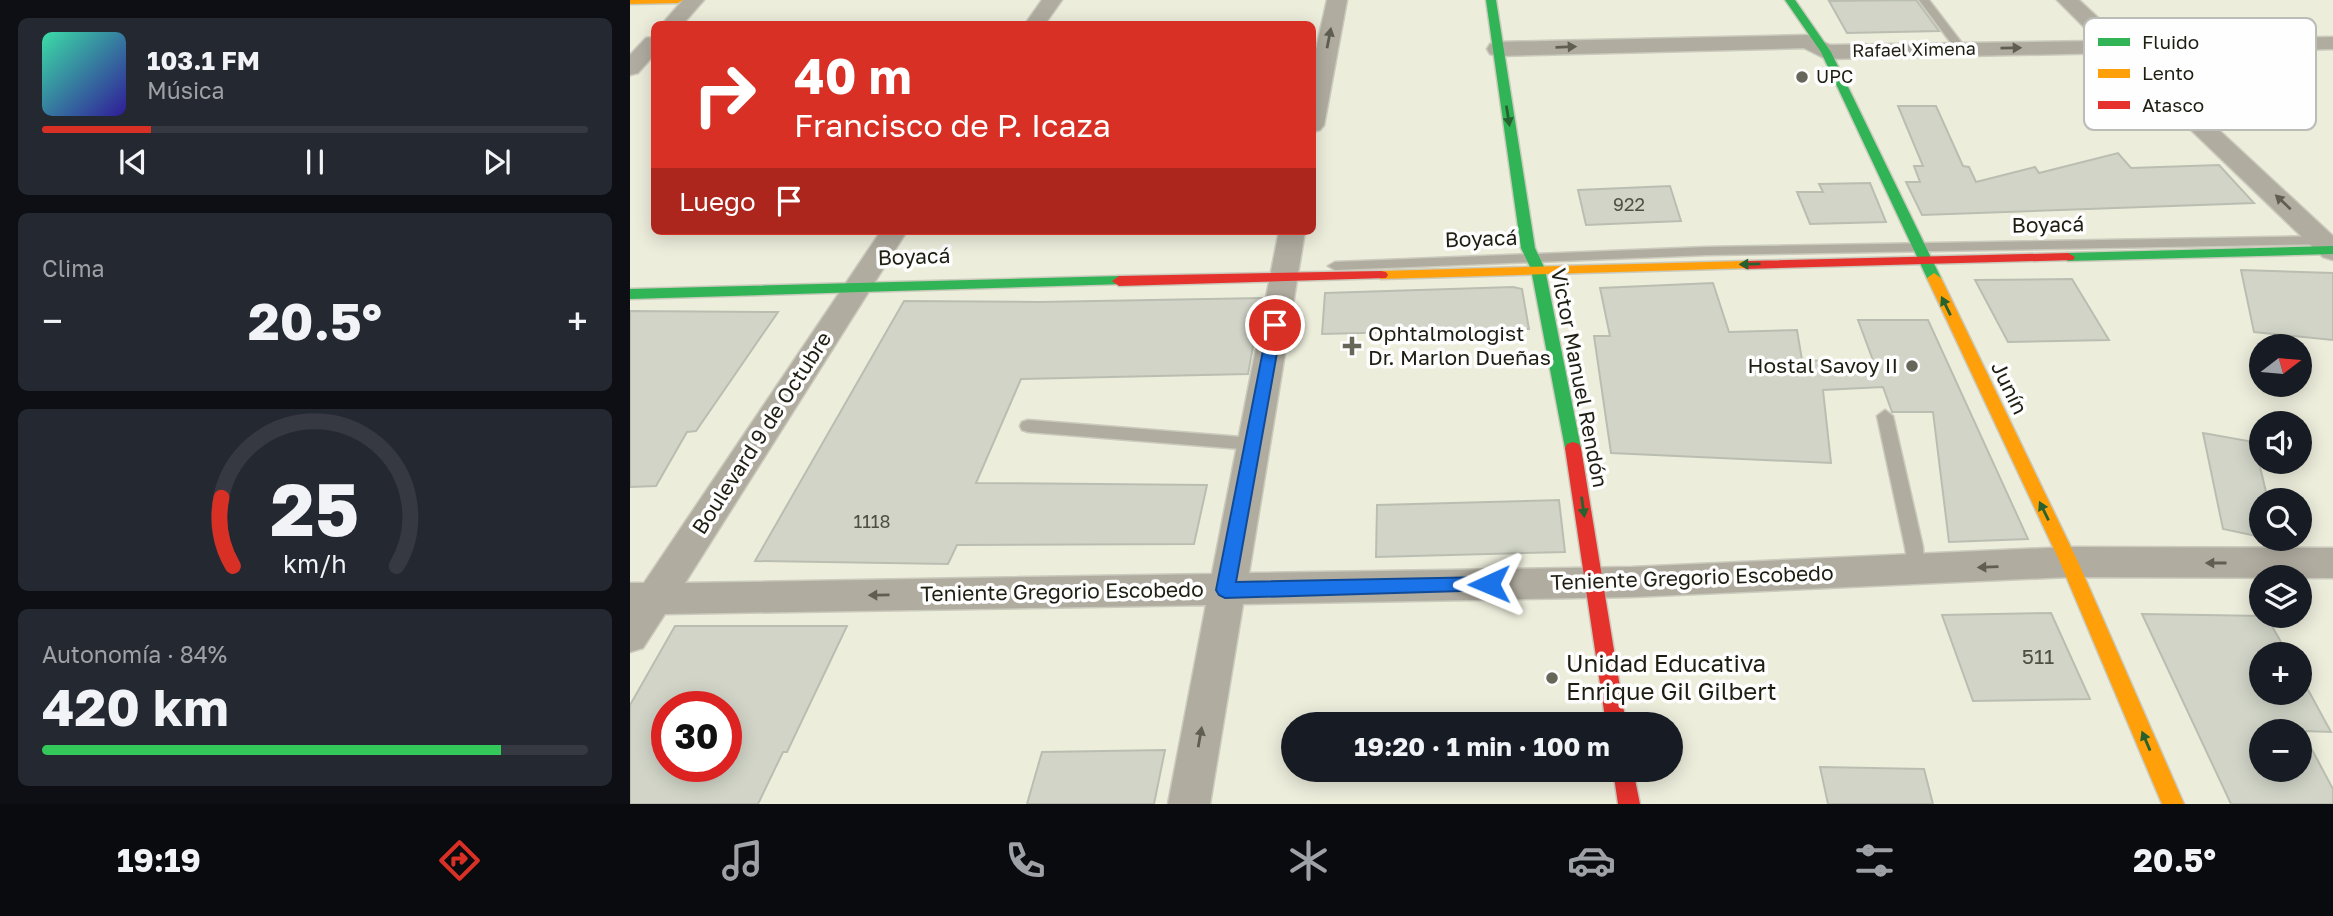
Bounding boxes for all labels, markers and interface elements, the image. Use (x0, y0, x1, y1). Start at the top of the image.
legend (2084, 18, 2316, 130)
one-way arrow (1324, 27, 1335, 49)
text: Fluido (2142, 30, 2199, 53)
street label: Rafael Ximena (1852, 37, 1976, 61)
one-way arrow (1556, 42, 1578, 53)
one-way arrow (2000, 43, 2022, 54)
text: 103.1 FM (147, 45, 260, 76)
text: 40 m (794, 46, 912, 105)
icon: right (679, 49, 770, 140)
text: Lento (2142, 61, 2194, 84)
place label: UPC (1816, 65, 1853, 87)
marker: UPC (1794, 69, 1810, 85)
text: Música (147, 76, 225, 104)
text: Atasco (2142, 93, 2204, 116)
one-way arrow (1503, 105, 1514, 127)
text: Francisco de P. Icaza (794, 106, 1111, 144)
icon: previous (114, 143, 152, 181)
icon: pause (296, 143, 334, 181)
icon: next (478, 143, 516, 181)
icon: arrive (770, 182, 808, 220)
text: Luego (679, 186, 756, 217)
house number: 922 (1613, 193, 1645, 215)
one-way arrow (2275, 194, 2292, 210)
street label: Boyacá (2011, 210, 2084, 238)
street label: Boyacá (1444, 224, 1518, 252)
street label: Boyacá (877, 242, 951, 270)
text: Clima (42, 254, 105, 282)
one-way arrow (1739, 258, 1761, 269)
street label: Victor Manuel Rendón (1546, 266, 1614, 490)
text: 20.5° (248, 289, 382, 351)
pin (1245, 295, 1305, 355)
one-way arrow (1941, 295, 1952, 316)
text: − (42, 298, 63, 343)
text: + (567, 298, 588, 343)
icon: arrive (1256, 306, 1294, 344)
place label: Ophtalmologist Dr. Marlon Dueñas (1368, 320, 1551, 370)
street label: Boulevard 9 de Octubre (686, 326, 836, 539)
north arrow (2249, 334, 2312, 397)
map controls (2249, 334, 2312, 782)
marker: Ophtalmologist Dr. Marlon Dueñas (1342, 336, 1362, 356)
place label: Hostal Savoy II (1747, 352, 1898, 378)
street label: Junín (1986, 357, 2034, 418)
marker: Hostal Savoy II (1904, 358, 1920, 374)
button: sound (2249, 411, 2312, 474)
text: 25 (271, 465, 359, 552)
button: search (2249, 488, 2312, 551)
one-way arrow (1577, 496, 1588, 518)
one-way arrow (2039, 501, 2050, 521)
house number: 1118 (853, 510, 891, 532)
text: km/h (283, 547, 347, 578)
position arrow (1452, 547, 1526, 621)
one-way arrow (2205, 557, 2227, 569)
street label: Teniente Gregorio Escobedo (1550, 559, 1834, 595)
one-way arrow (1977, 561, 1999, 572)
button: layers (2249, 565, 2312, 628)
street label: Teniente Gregorio Escobedo (920, 576, 1204, 606)
one-way arrow (868, 589, 890, 601)
text: Autonomía · 84% (42, 640, 227, 668)
button: + (2249, 642, 2312, 705)
house number: 511 (2022, 643, 2054, 669)
place label: Unidad Educativa Enrique Gil Gilbert (1566, 648, 1777, 705)
marker: Unidad Educativa Enrique Gil Gilbert (1544, 670, 1560, 686)
text: 420 km (42, 675, 229, 737)
speed limit sign: 30 (651, 691, 742, 782)
button: − (2249, 719, 2312, 782)
one-way arrow (1195, 726, 1206, 748)
text: 19:20 · 1 min · 100 m (1354, 731, 1610, 762)
one-way arrow (2140, 731, 2151, 752)
icon: directions (435, 836, 484, 885)
icon: music (718, 836, 767, 885)
icon: phone (1001, 836, 1050, 885)
icon: climate (1284, 836, 1333, 885)
icon: car (1567, 836, 1616, 885)
icon: filters (1850, 836, 1899, 885)
text: 19:19 (117, 841, 201, 879)
text: 20.5° (2133, 841, 2216, 879)

